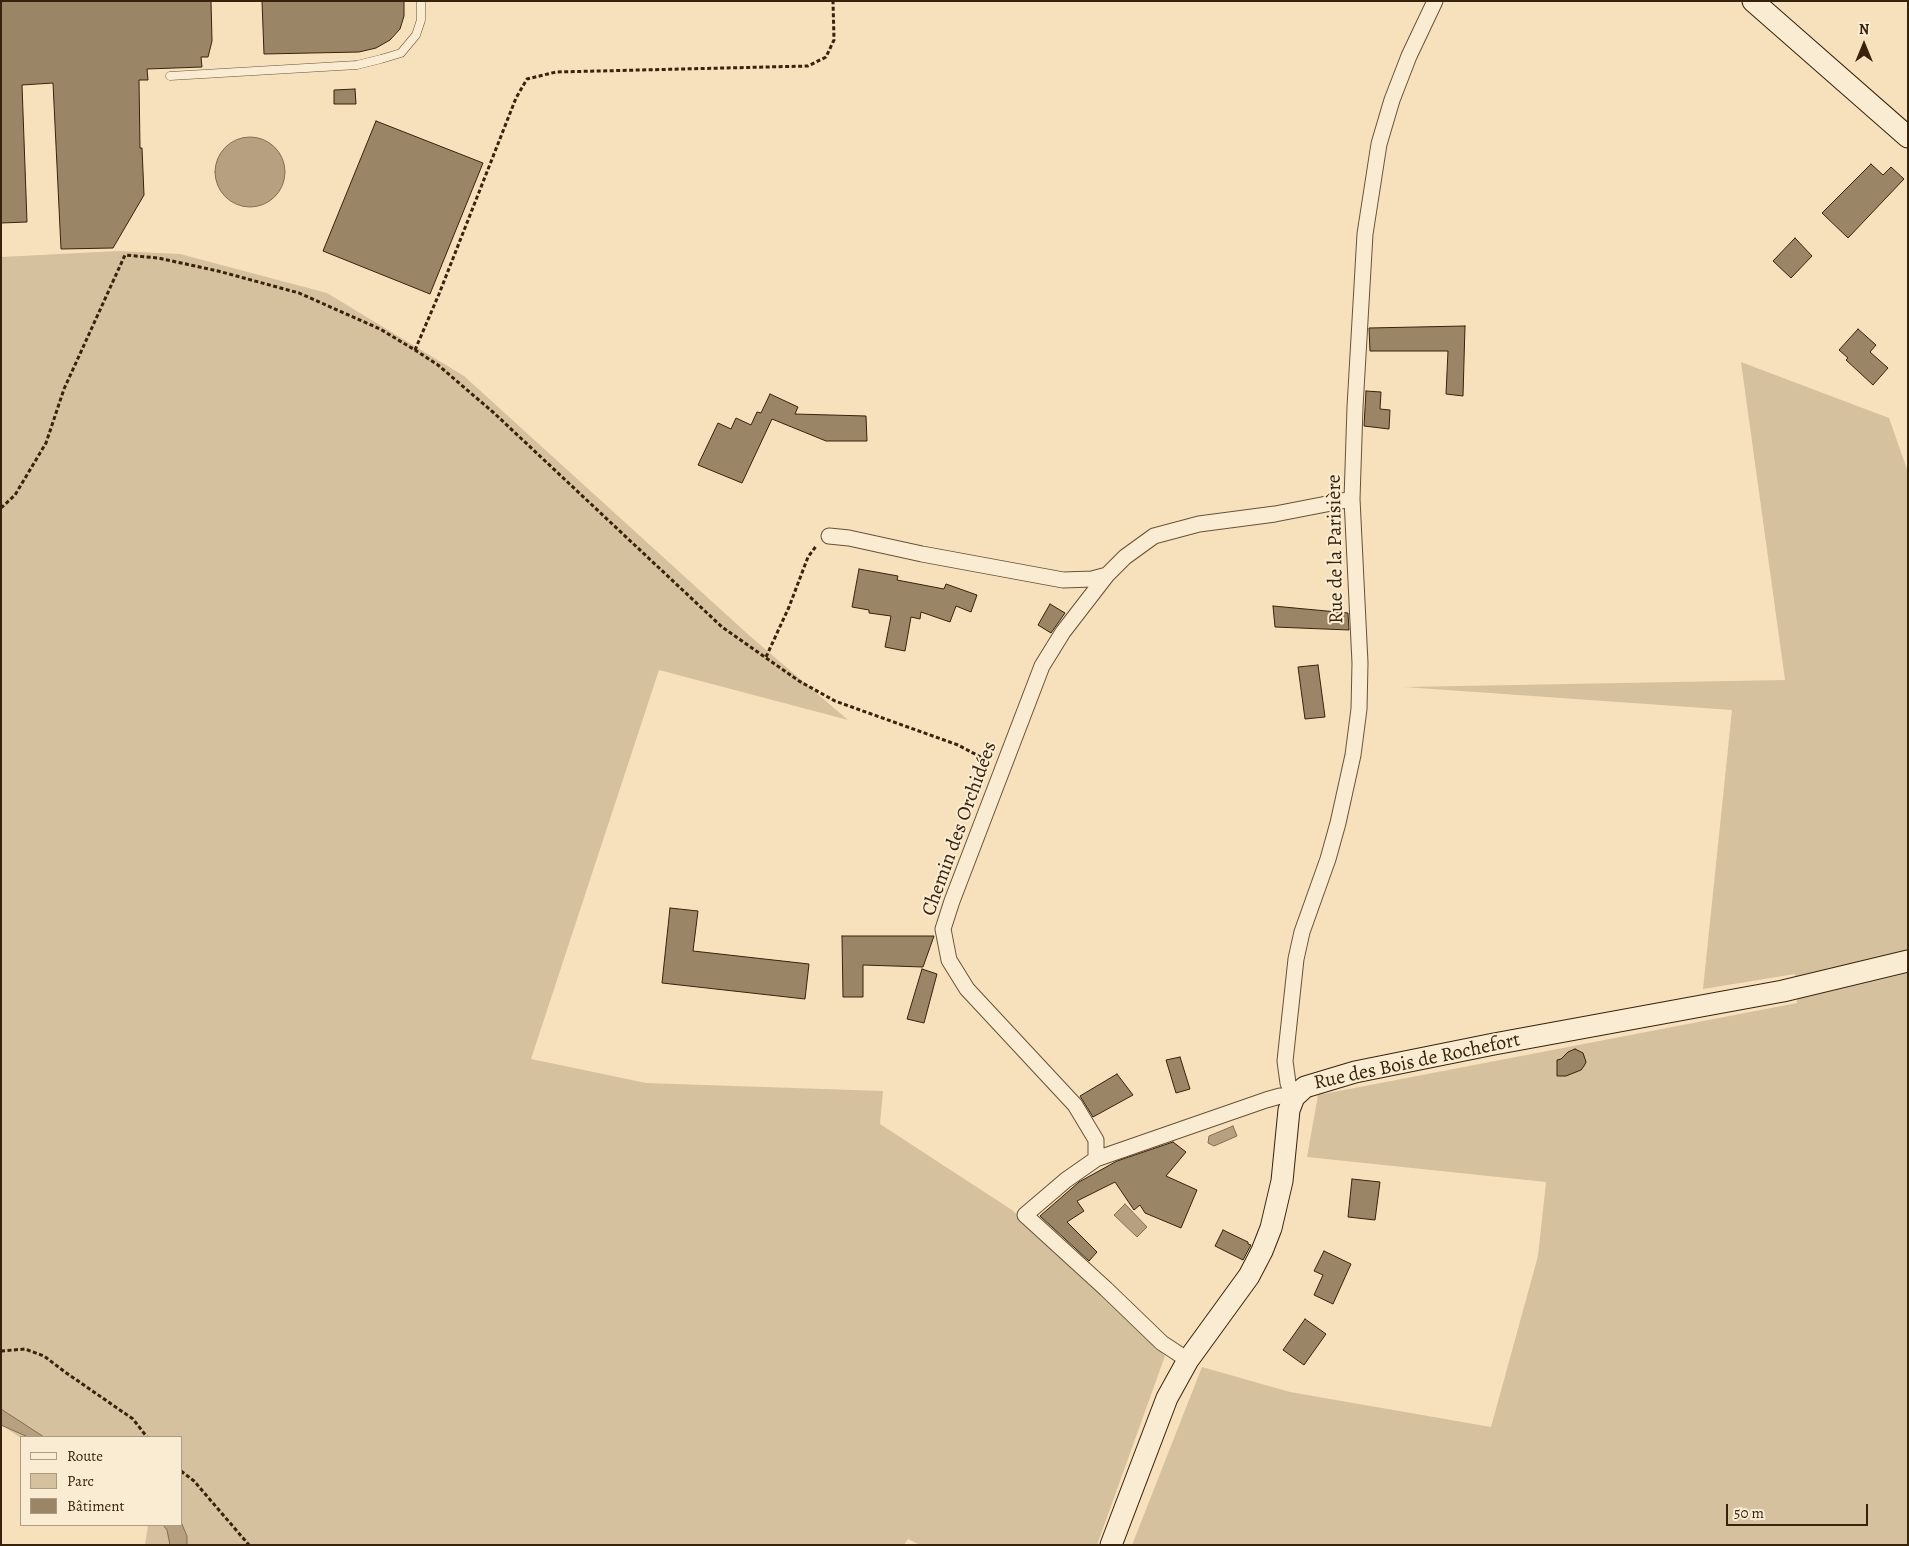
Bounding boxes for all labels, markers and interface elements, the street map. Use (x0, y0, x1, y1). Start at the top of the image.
north arrow (1839, 20, 1889, 70)
text: N (1859, 20, 1869, 39)
street label: Rue de la Parisière (1323, 474, 1349, 624)
street label: Chemin des Orchidées (917, 739, 1003, 919)
street label: Rue des Bois de Rochefort (1312, 1028, 1522, 1096)
legend (20, 1436, 182, 1526)
text: Route (67, 1446, 103, 1466)
text: Parc (67, 1471, 94, 1491)
scale bar (1729, 1494, 1872, 1526)
text: Bâtiment (67, 1496, 125, 1516)
text: 50 m (1734, 1503, 1764, 1523)

